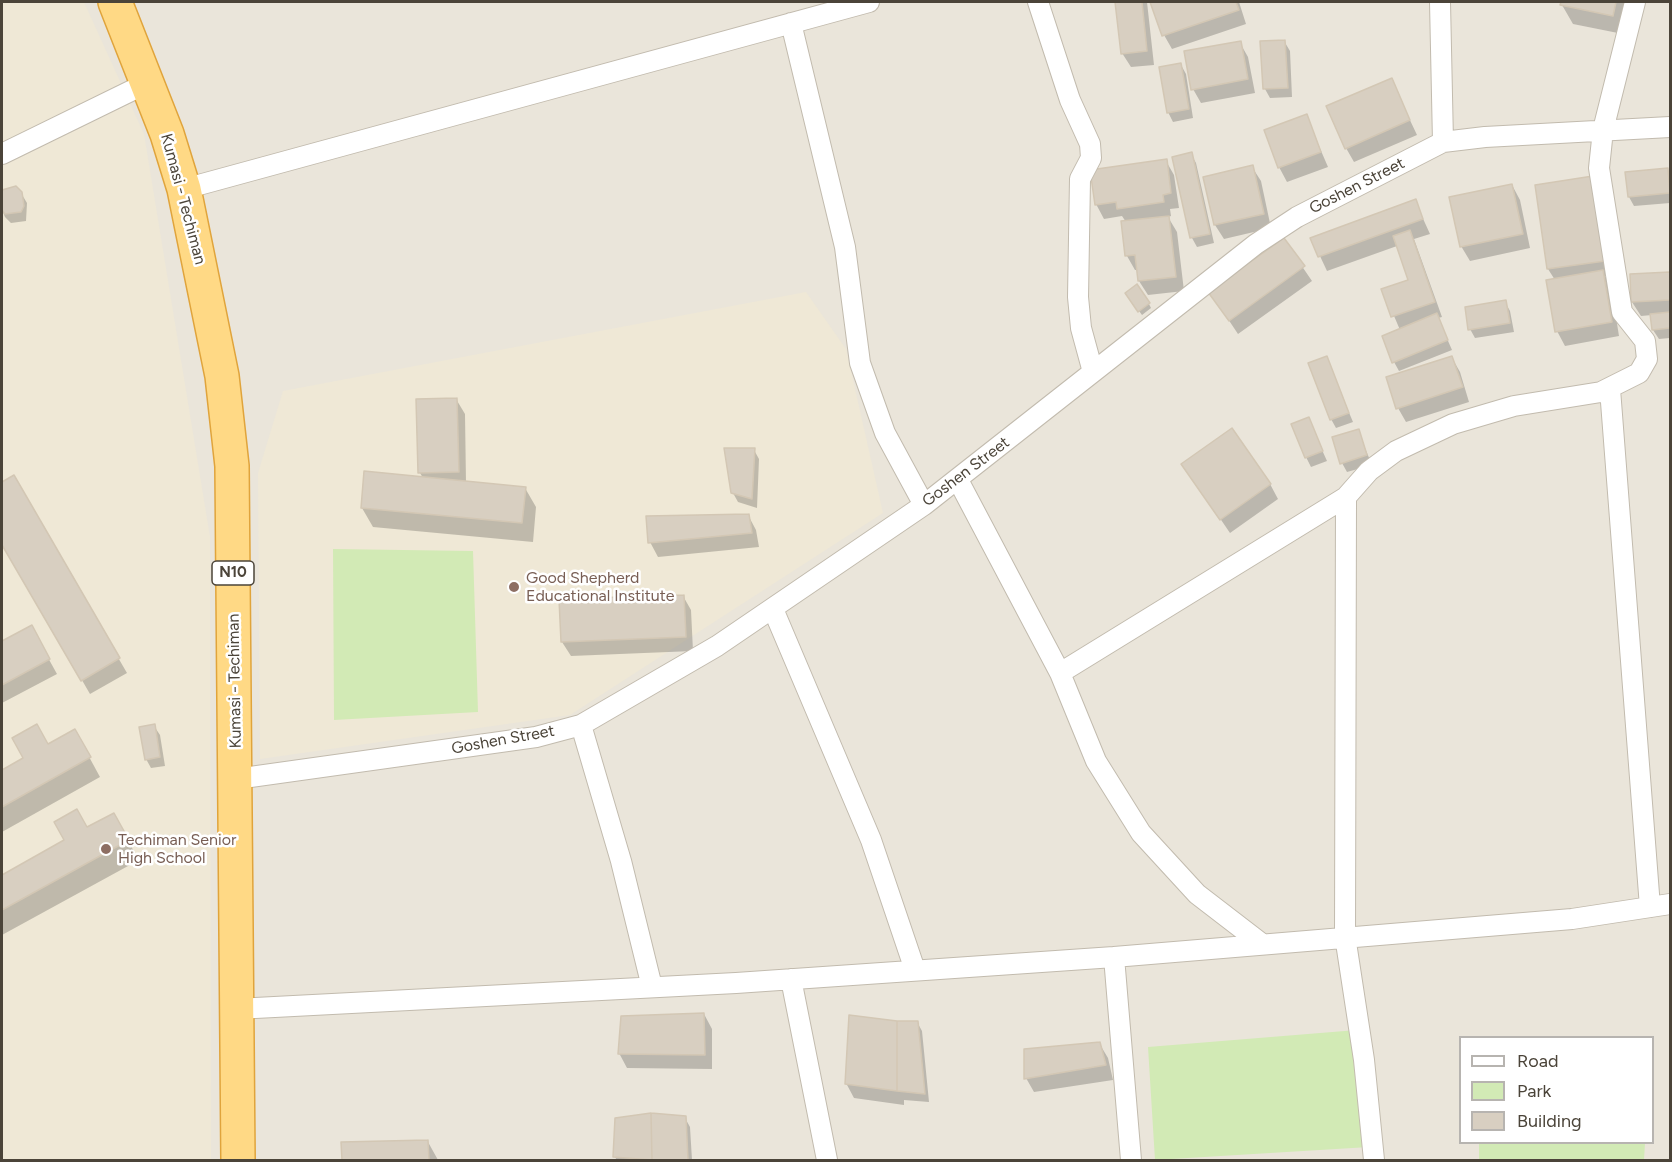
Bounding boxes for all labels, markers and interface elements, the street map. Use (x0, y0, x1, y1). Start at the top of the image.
street label: Kumasi - Techiman (156, 131, 210, 267)
street label: Goshen Street (1306, 154, 1408, 218)
street label: Goshen Street (919, 433, 1013, 511)
road number: N10 (212, 561, 254, 585)
place label: Good Shepherd Educational Institute (526, 568, 674, 606)
marker: Good Shepherd Educational Institute (507, 580, 521, 594)
street label: Kumasi - Techiman (224, 613, 246, 749)
street label: Goshen Street (450, 721, 556, 759)
place label: Techiman Senior High School (118, 830, 236, 868)
marker: Techiman Senior High School (99, 842, 113, 856)
legend (1459, 1036, 1654, 1144)
text: Road (1517, 1050, 1558, 1072)
text: Park (1517, 1080, 1551, 1102)
text: Building (1517, 1110, 1582, 1132)

